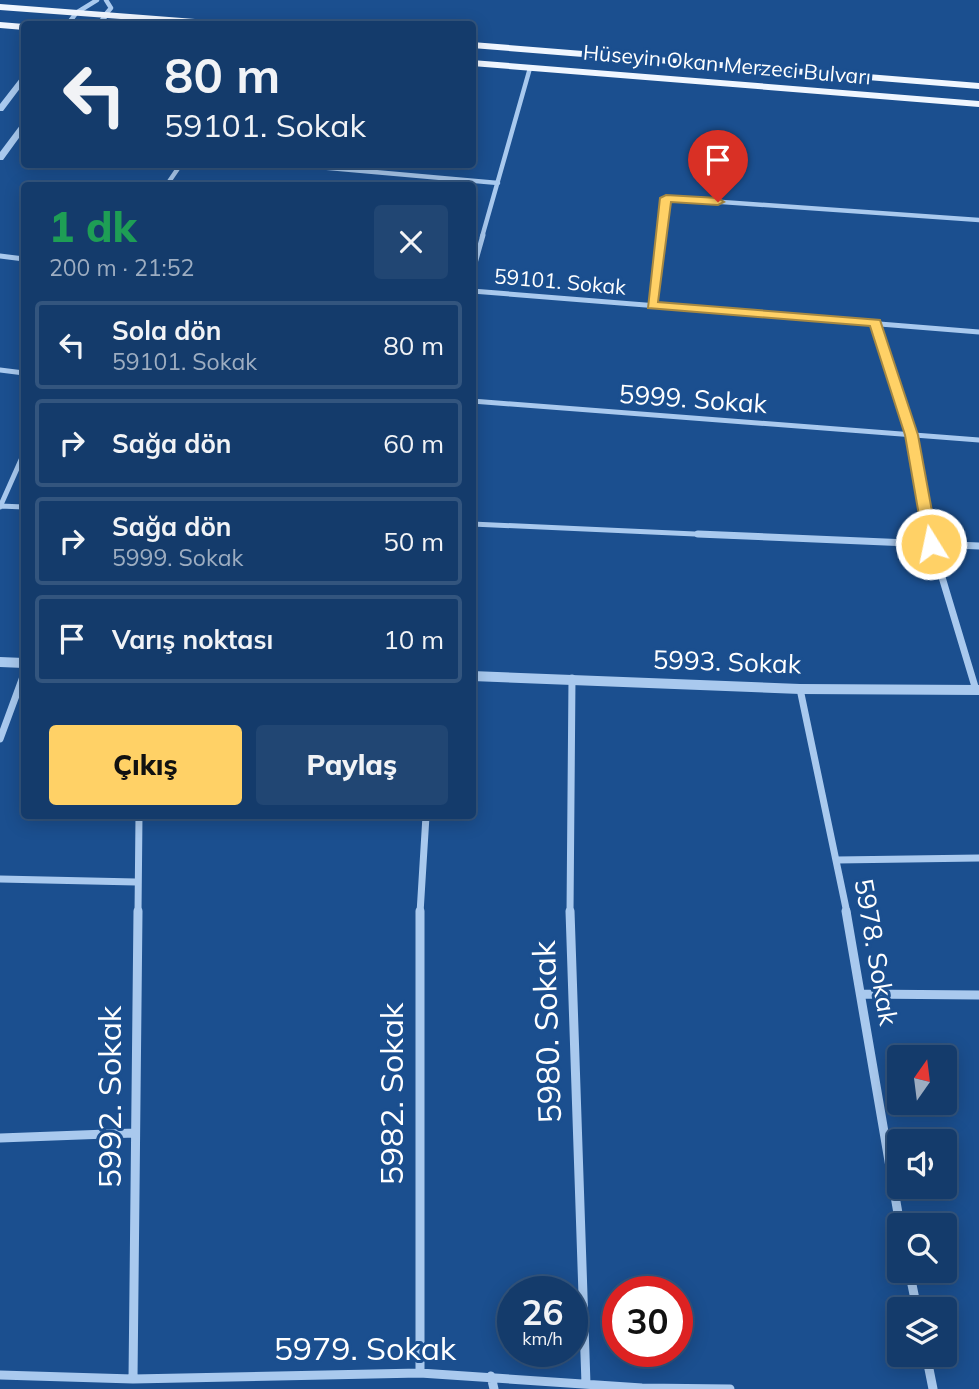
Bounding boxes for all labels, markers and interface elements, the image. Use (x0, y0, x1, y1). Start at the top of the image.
street label: Hüseyin Okan Merzeci Bulvarı (582, 38, 872, 90)
text: 80 m (164, 44, 280, 105)
icon: left (49, 49, 140, 140)
text: 59101. Sokak (164, 105, 366, 145)
pin (688, 130, 748, 202)
icon: arrive (699, 141, 737, 179)
text: 1 dk (49, 200, 137, 253)
button: close (374, 205, 448, 279)
text: 200 m · 21:52 (49, 253, 194, 282)
street label: 59101. Sokak (493, 262, 627, 300)
text: Sola dön (112, 314, 221, 347)
icon: left (53, 326, 91, 364)
text: 80 m (383, 329, 444, 362)
text: 59101. Sokak (112, 347, 257, 376)
street label: 5999. Sokak (618, 377, 769, 420)
icon: right (53, 424, 91, 462)
text: Sağa dön (112, 427, 232, 460)
text: 60 m (383, 427, 444, 460)
position arrow (894, 507, 968, 581)
text: Sağa dön (112, 510, 232, 543)
icon: right (53, 522, 91, 560)
text: 50 m (383, 525, 444, 558)
text: 5999. Sokak (112, 543, 243, 572)
icon: arrive (53, 620, 91, 658)
text: Varış noktası (112, 623, 273, 656)
text: 10 m (383, 623, 444, 656)
street label: 5993. Sokak (652, 642, 802, 681)
button: Çıkış (49, 725, 242, 805)
button: Paylaş (256, 725, 448, 805)
street label: 5978. Sokak (847, 876, 906, 1028)
street label: 5980. Sokak (523, 940, 569, 1124)
street label: 5982. Sokak (371, 1002, 411, 1185)
street label: 5992. Sokak (89, 1005, 129, 1188)
north arrow (887, 1045, 957, 1115)
map controls (887, 1045, 957, 1367)
button: sound (887, 1129, 957, 1199)
button: search (887, 1213, 957, 1283)
speed limit sign: 30 (602, 1276, 693, 1367)
text: 26 (521, 1290, 564, 1334)
button: layers (887, 1297, 957, 1367)
text: km/h (522, 1327, 563, 1350)
street label: 5979. Sokak (274, 1328, 457, 1368)

